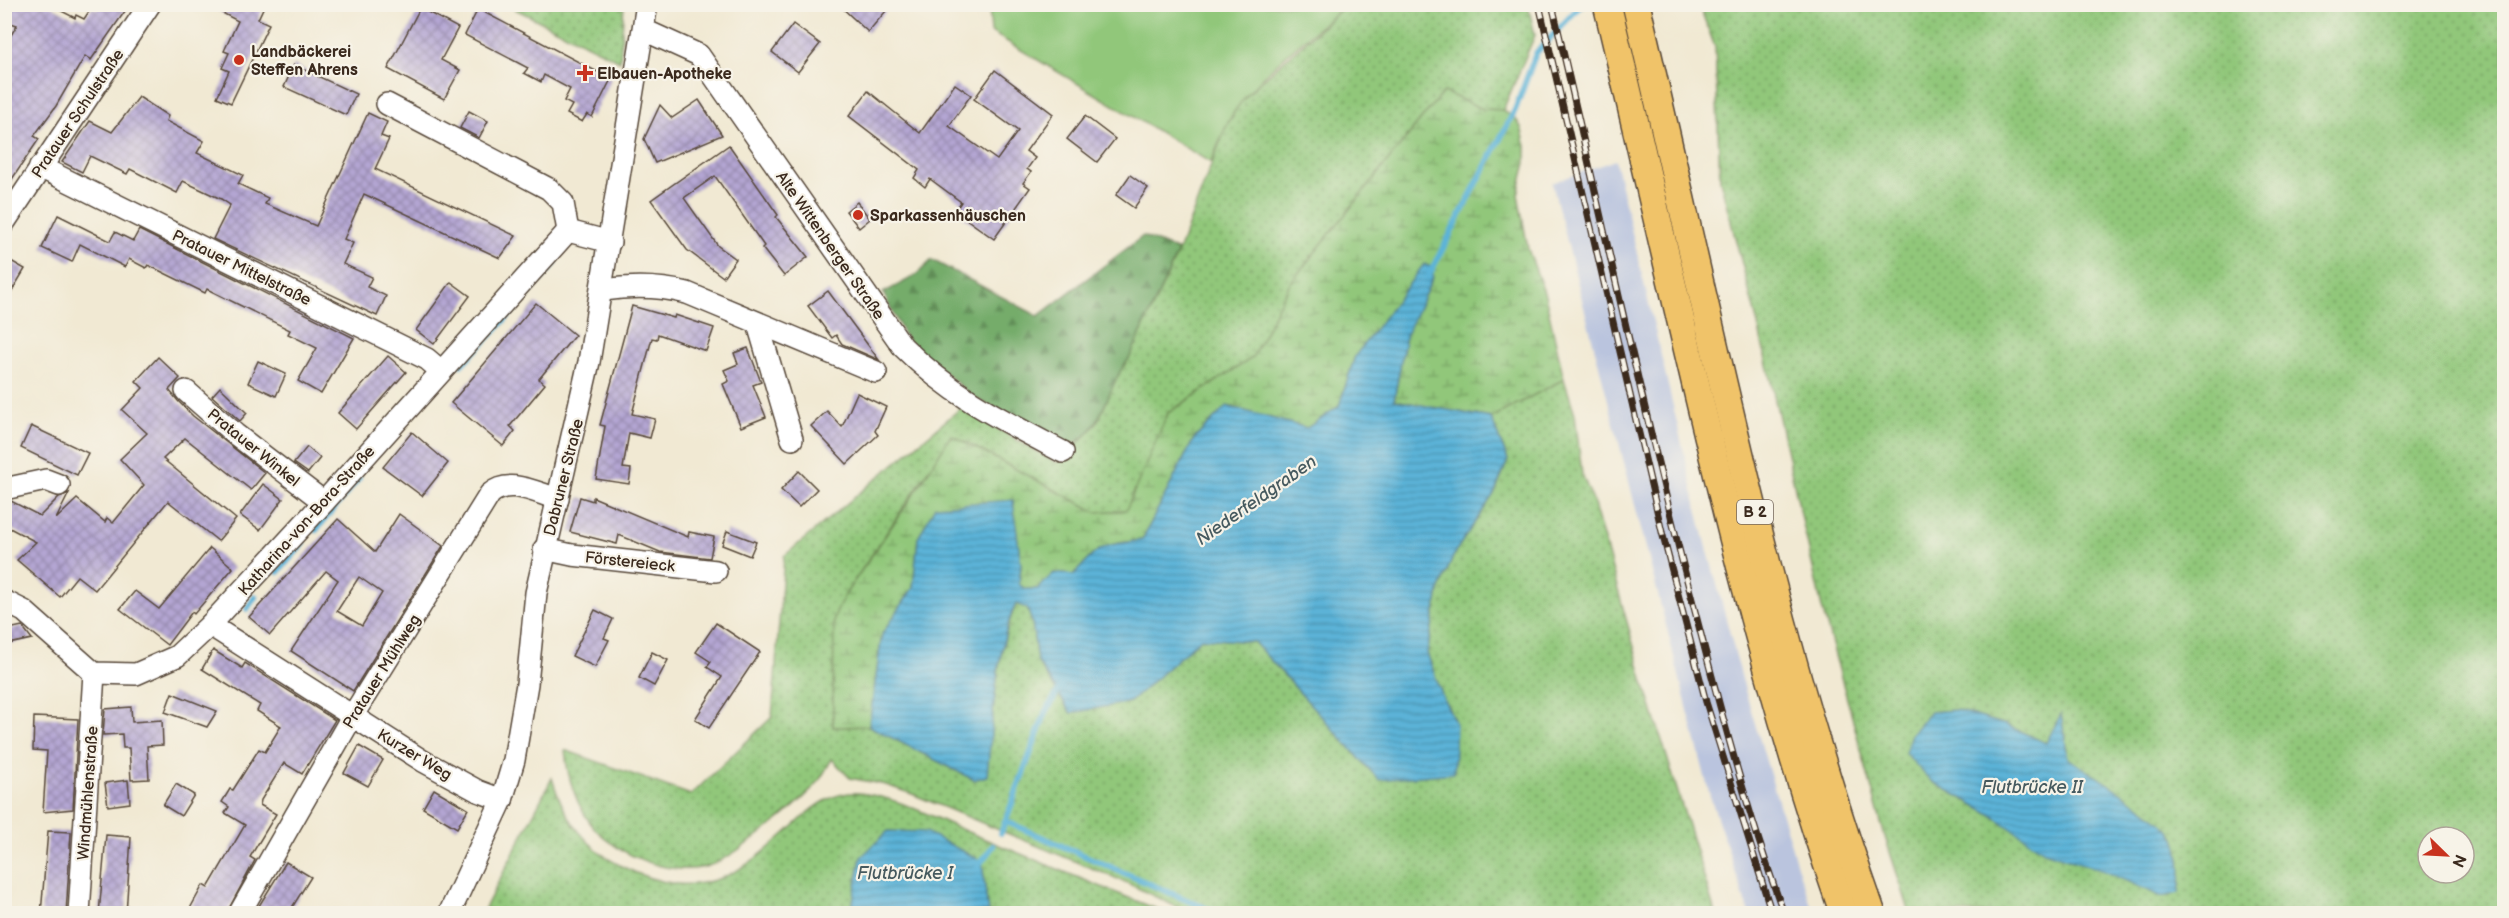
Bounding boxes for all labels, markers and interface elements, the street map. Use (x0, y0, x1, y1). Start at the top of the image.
place label: Landbäckerei Steffen Ahrens (251, 43, 358, 80)
street label: Pratauer Schulstraße (28, 45, 129, 182)
marker: Landbäckerei Steffen Ahrens (232, 53, 246, 67)
place label: Elbauen-Apotheke (597, 65, 732, 84)
marker: Elbauen-Apotheke (578, 66, 592, 80)
street label: Alte Wittenberger Straße (771, 168, 888, 324)
place label: Sparkassenhäuschen (870, 207, 1026, 226)
marker: Sparkassenhäuschen (851, 208, 865, 222)
street label: Pratauer Mittelstraße (169, 226, 314, 310)
street label: Pratauer Winkel (203, 405, 303, 491)
street label: Dabruner Straße (541, 416, 588, 538)
street label: Katharina-von-Bora-Straße (235, 442, 380, 600)
water label: Niederfeldgraben (1192, 451, 1321, 550)
road number: B 2 (1737, 500, 1773, 524)
street label: Förstereieck (584, 548, 676, 577)
street label: Pratauer Mühlweg (339, 611, 425, 732)
street label: Windmühlenstraße (74, 725, 103, 861)
street label: Kurzer Weg (373, 726, 455, 785)
water label: Flutbrücke II (1981, 777, 2084, 798)
north arrow (2416, 825, 2476, 885)
text: N (2447, 851, 2469, 870)
water label: Flutbrücke I (857, 863, 954, 884)

